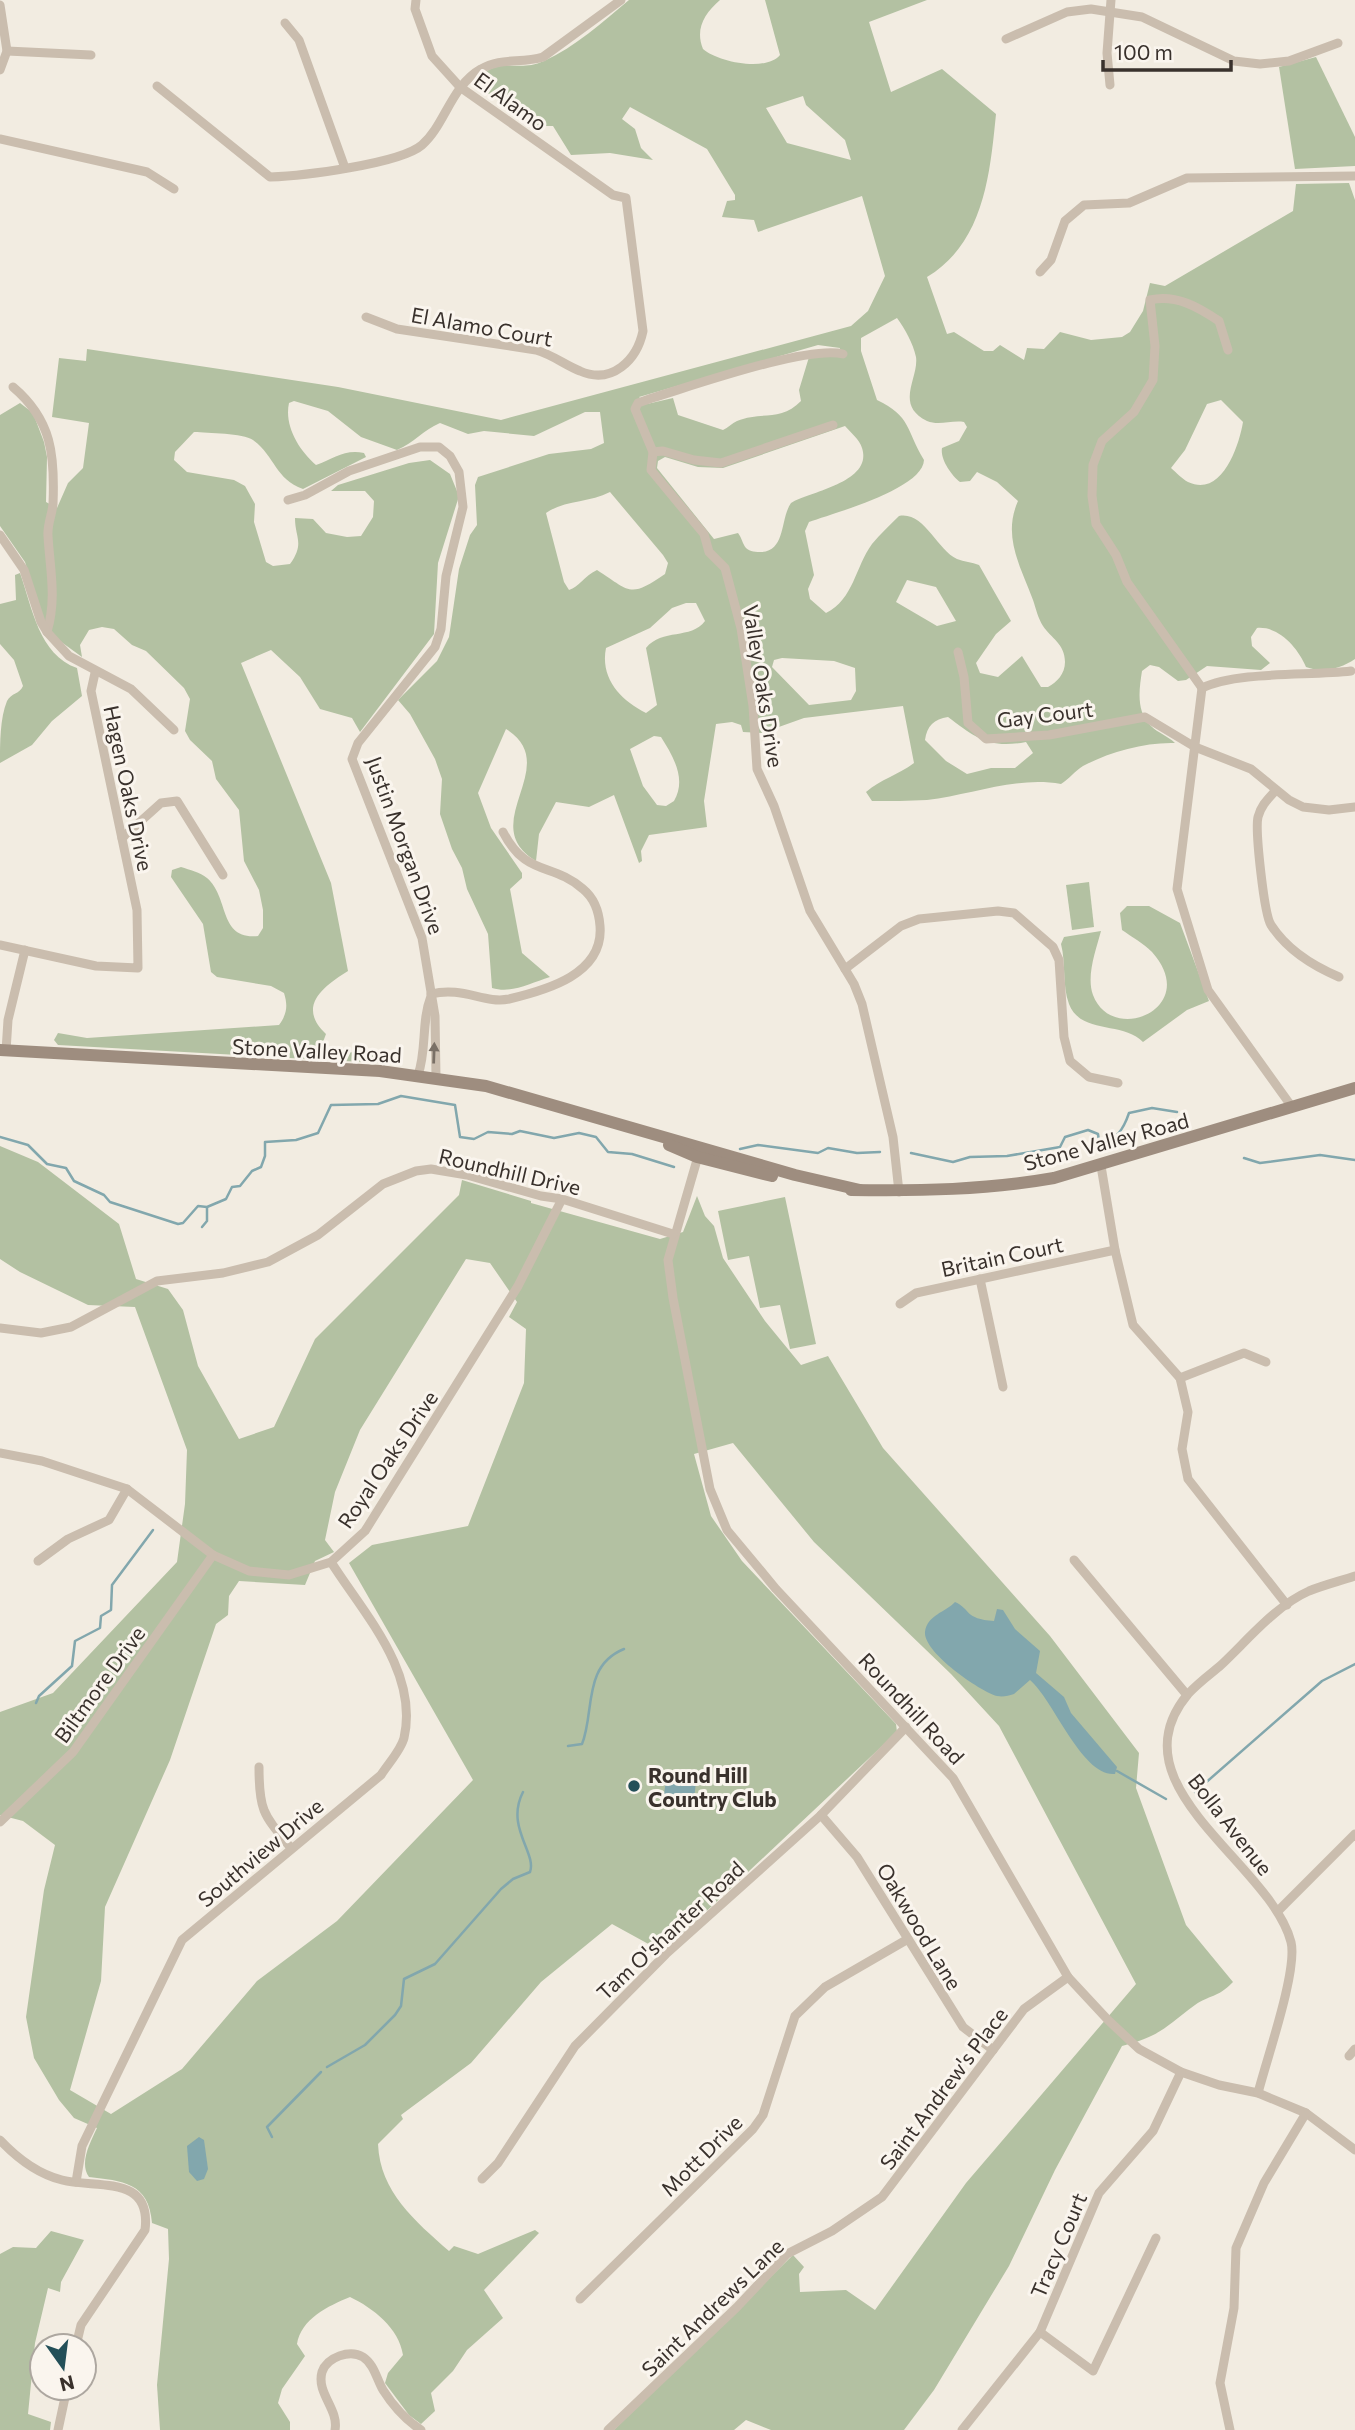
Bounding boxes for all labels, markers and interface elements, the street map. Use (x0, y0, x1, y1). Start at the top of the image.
scale bar (1103, 28, 1231, 72)
text: 100 m (1114, 39, 1173, 64)
street label: El Alamo (470, 66, 552, 136)
street label: El Alamo Court (409, 301, 555, 351)
street label: Valley Oaks Drive (739, 603, 789, 769)
street label: Gay Court (995, 696, 1095, 732)
street label: Hagen Oaks Drive (99, 703, 159, 873)
street label: Justin Morgan Drive (362, 753, 450, 937)
street label: Stone Valley Road (231, 1033, 403, 1067)
one-way arrow (428, 1041, 439, 1063)
street label: Stone Valley Road (1021, 1107, 1191, 1175)
street label: Roundhill Drive (437, 1143, 583, 1199)
street label: Britain Court (939, 1231, 1065, 1281)
street label: Royal Oaks Drive (332, 1386, 442, 1532)
street label: Biltmore Drive (48, 1621, 150, 1747)
street label: Roundhill Road (854, 1647, 970, 1769)
place label: Round Hill Country Club (648, 1762, 777, 1811)
street label: Bolla Avenue (1184, 1768, 1278, 1880)
marker: Round Hill Country Club (626, 1778, 642, 1794)
street label: Southview Drive (192, 1792, 328, 1912)
street label: Tam O'shanter Road (591, 1855, 749, 2005)
street label: Oakwood Lane (872, 1858, 968, 1994)
street label: Saint Andrew's Place (874, 2002, 1012, 2174)
street label: Mott Drive (655, 2109, 747, 2201)
street label: Tracy Court (1025, 2189, 1091, 2301)
street label: Saint Andrews Lane (636, 2233, 788, 2381)
north arrow (28, 2332, 98, 2402)
text: N (58, 2371, 77, 2397)

